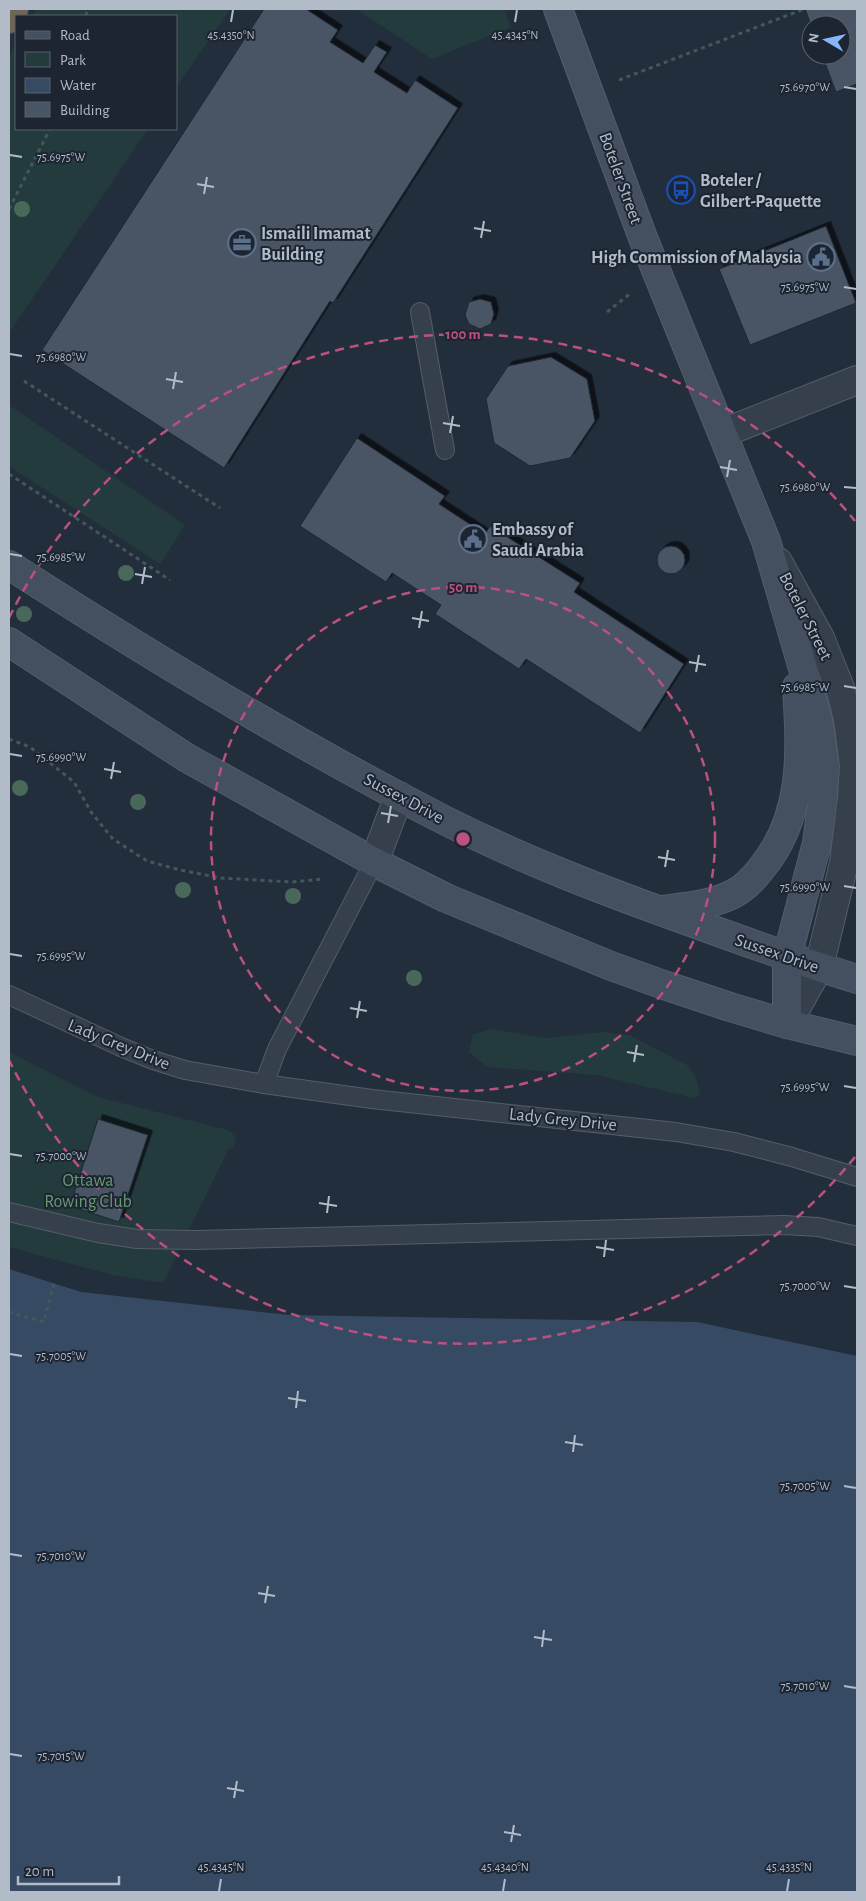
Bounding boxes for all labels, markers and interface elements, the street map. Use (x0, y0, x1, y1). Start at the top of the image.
legend (15, 15, 178, 130)
north arrow (801, 15, 851, 65)
text: Road (60, 28, 90, 43)
text: 45.4350°N (207, 29, 255, 41)
text: 45.4345°N (492, 29, 538, 41)
text: N (806, 32, 822, 44)
text: Park (60, 53, 86, 68)
text: Water (60, 78, 96, 93)
text: 75.6970°W (780, 81, 830, 93)
text: Building (60, 103, 110, 118)
street label: Boteler Street (595, 130, 645, 227)
text: 75.6975°W (37, 151, 86, 163)
place label: Boteler / Gilbert-Paquette (700, 172, 821, 211)
bus stop icon: Boteler / Gilbert-Paquette (666, 175, 696, 205)
place label: Ismaili Imamat Building (261, 225, 371, 264)
office icon: Ismaili Imamat Building (227, 228, 257, 258)
public building icon: High Commission of Malaysia (806, 242, 836, 272)
place label: High Commission of Malaysia (591, 249, 802, 267)
text: 75.6975°W (781, 281, 830, 293)
text: 100 m (445, 327, 481, 342)
text: 75.6980°W (36, 351, 87, 363)
text: 75.6980°W (780, 481, 831, 493)
place label: Embassy of Saudi Arabia (492, 521, 584, 560)
public building icon: Embassy of Saudi Arabia (458, 524, 488, 554)
text: 75.6985°W (36, 551, 86, 563)
street label: Boteler Street (775, 570, 835, 664)
text: 50 m (449, 580, 477, 595)
text: 75.6985°W (780, 681, 830, 693)
text: 75.6990°W (36, 751, 86, 763)
street label: Sussex Drive (361, 770, 446, 827)
centre of rings (454, 830, 472, 848)
text: 75.6990°W (780, 881, 830, 893)
street label: Sussex Drive (732, 931, 821, 977)
text: 75.6995°W (36, 950, 86, 962)
street label: Lady Grey Drive (65, 1016, 172, 1074)
text: 75.6995°W (780, 1081, 830, 1093)
street label: Lady Grey Drive (508, 1105, 618, 1135)
text: 75.7000°W (35, 1150, 87, 1162)
park label: Ottawa Rowing Club (44, 1172, 132, 1211)
text: 75.7000°W (779, 1280, 831, 1292)
text: 75.7005°W (36, 1350, 86, 1362)
text: 75.7005°W (780, 1480, 830, 1492)
text: 75.7010°W (37, 1550, 86, 1562)
text: 75.7010°W (781, 1680, 830, 1692)
text: 75.7015°W (37, 1750, 85, 1762)
scale bar (18, 1854, 119, 1886)
text: 45.4345°N (198, 1861, 244, 1873)
text: 45.4340°N (481, 1861, 529, 1873)
text: 45.4335°N (766, 1861, 812, 1873)
text: 20 m (25, 1864, 54, 1879)

